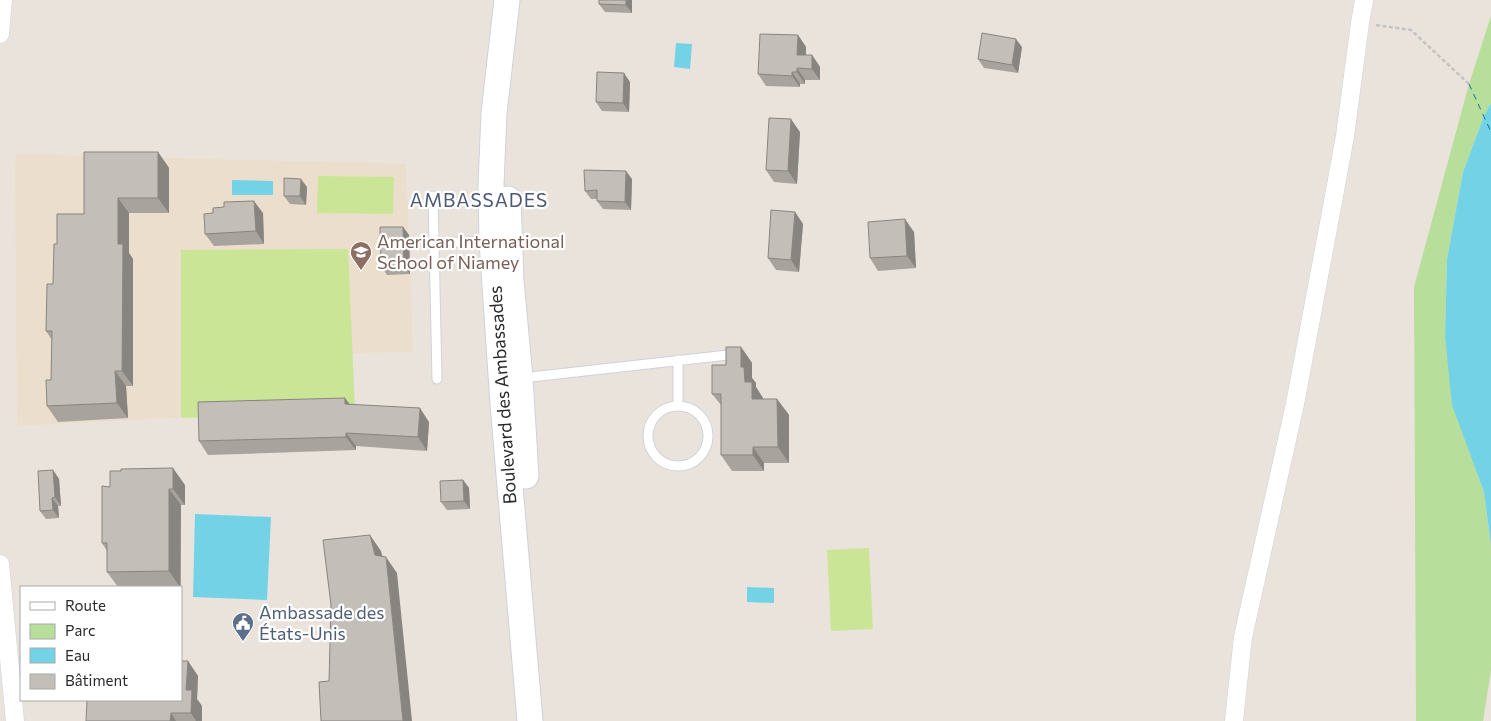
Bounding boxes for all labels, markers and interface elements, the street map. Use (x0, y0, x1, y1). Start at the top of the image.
district label: AMBASSADES (410, 188, 548, 211)
place label: American International School of Niamey (377, 230, 565, 273)
school or university icon: American International School of Niamey (349, 240, 373, 271)
street label: Boulevard des Ambassades (483, 285, 521, 505)
legend (20, 586, 182, 701)
text: Route (65, 596, 106, 614)
place label: Ambassade des États-Unis (259, 601, 384, 644)
public building icon: Ambassade des États-Unis (231, 611, 255, 642)
text: Parc (65, 621, 95, 639)
text: Eau (65, 646, 90, 664)
text: Bâtiment (65, 671, 128, 689)

